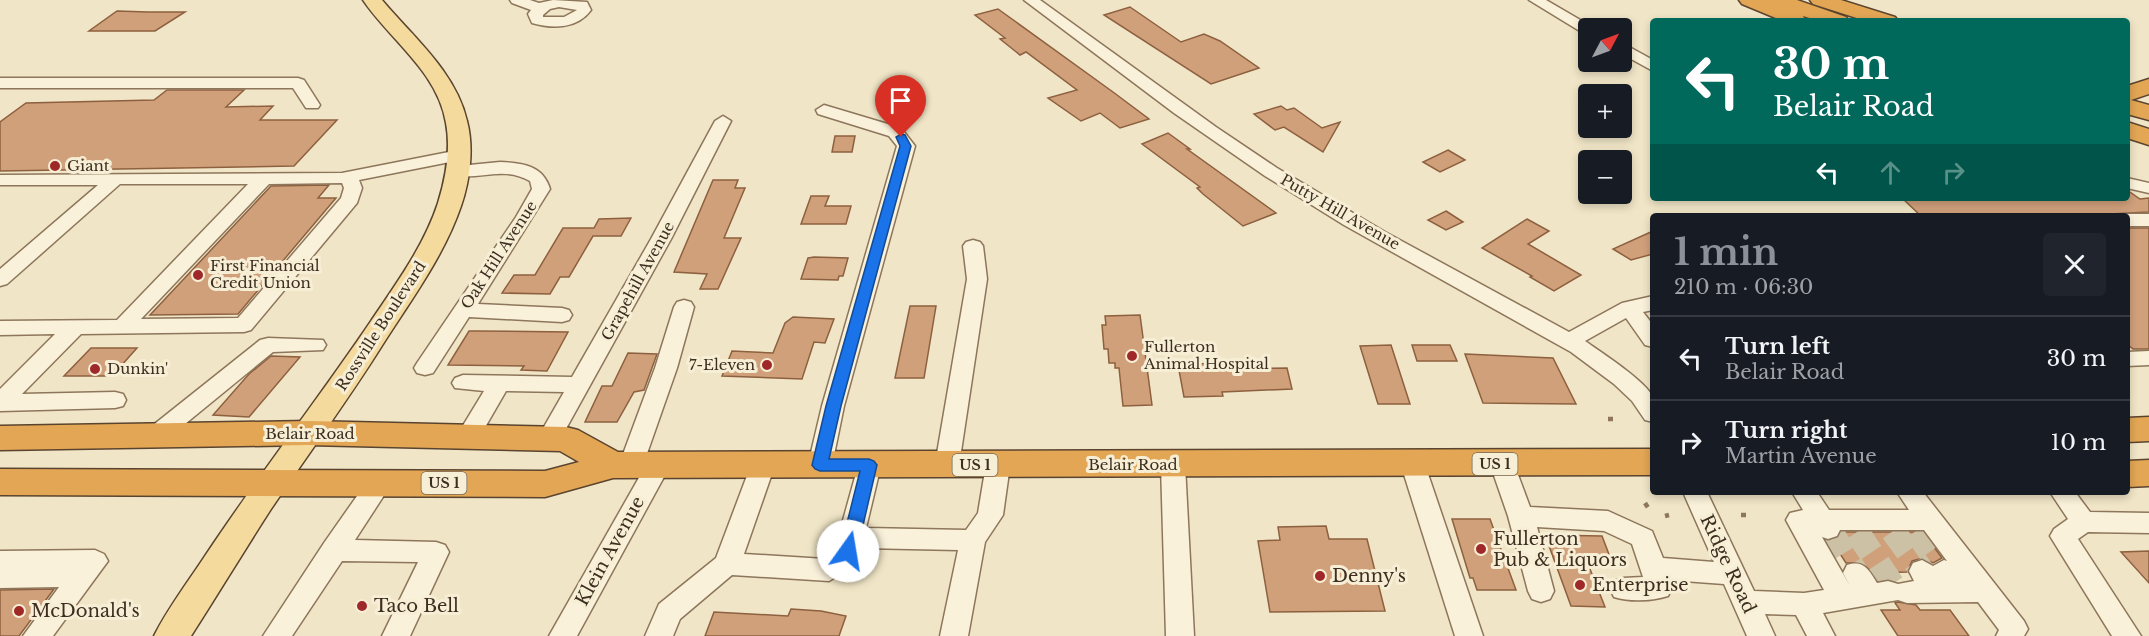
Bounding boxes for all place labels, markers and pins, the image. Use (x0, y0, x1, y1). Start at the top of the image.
pin (875, 75, 926, 137)
place label: Giant (67, 156, 110, 175)
marker: Giant (48, 159, 62, 173)
place label: First Financial Credit Union (210, 256, 320, 292)
marker: First Financial Credit Union (191, 268, 205, 282)
place label: Fullerton Animal Hospital (1143, 337, 1269, 373)
marker: Fullerton Animal Hospital (1125, 349, 1139, 363)
place label: 7-Eleven (689, 355, 755, 374)
marker: 7-Eleven (760, 358, 774, 372)
place label: Dunkin' (107, 359, 168, 378)
marker: Dunkin' (88, 362, 102, 376)
place label: Fullerton Pub & Liquors (1493, 528, 1627, 571)
marker: Fullerton Pub & Liquors (1474, 542, 1488, 556)
place label: Denny's (1332, 565, 1406, 587)
marker: Denny's (1313, 569, 1327, 583)
place label: Enterprise (1592, 574, 1689, 596)
marker: Enterprise (1573, 578, 1587, 592)
place label: Taco Bell (374, 595, 459, 617)
marker: Taco Bell (355, 599, 369, 613)
place label: McDonald's (31, 600, 140, 622)
marker: McDonald's (12, 604, 26, 618)

